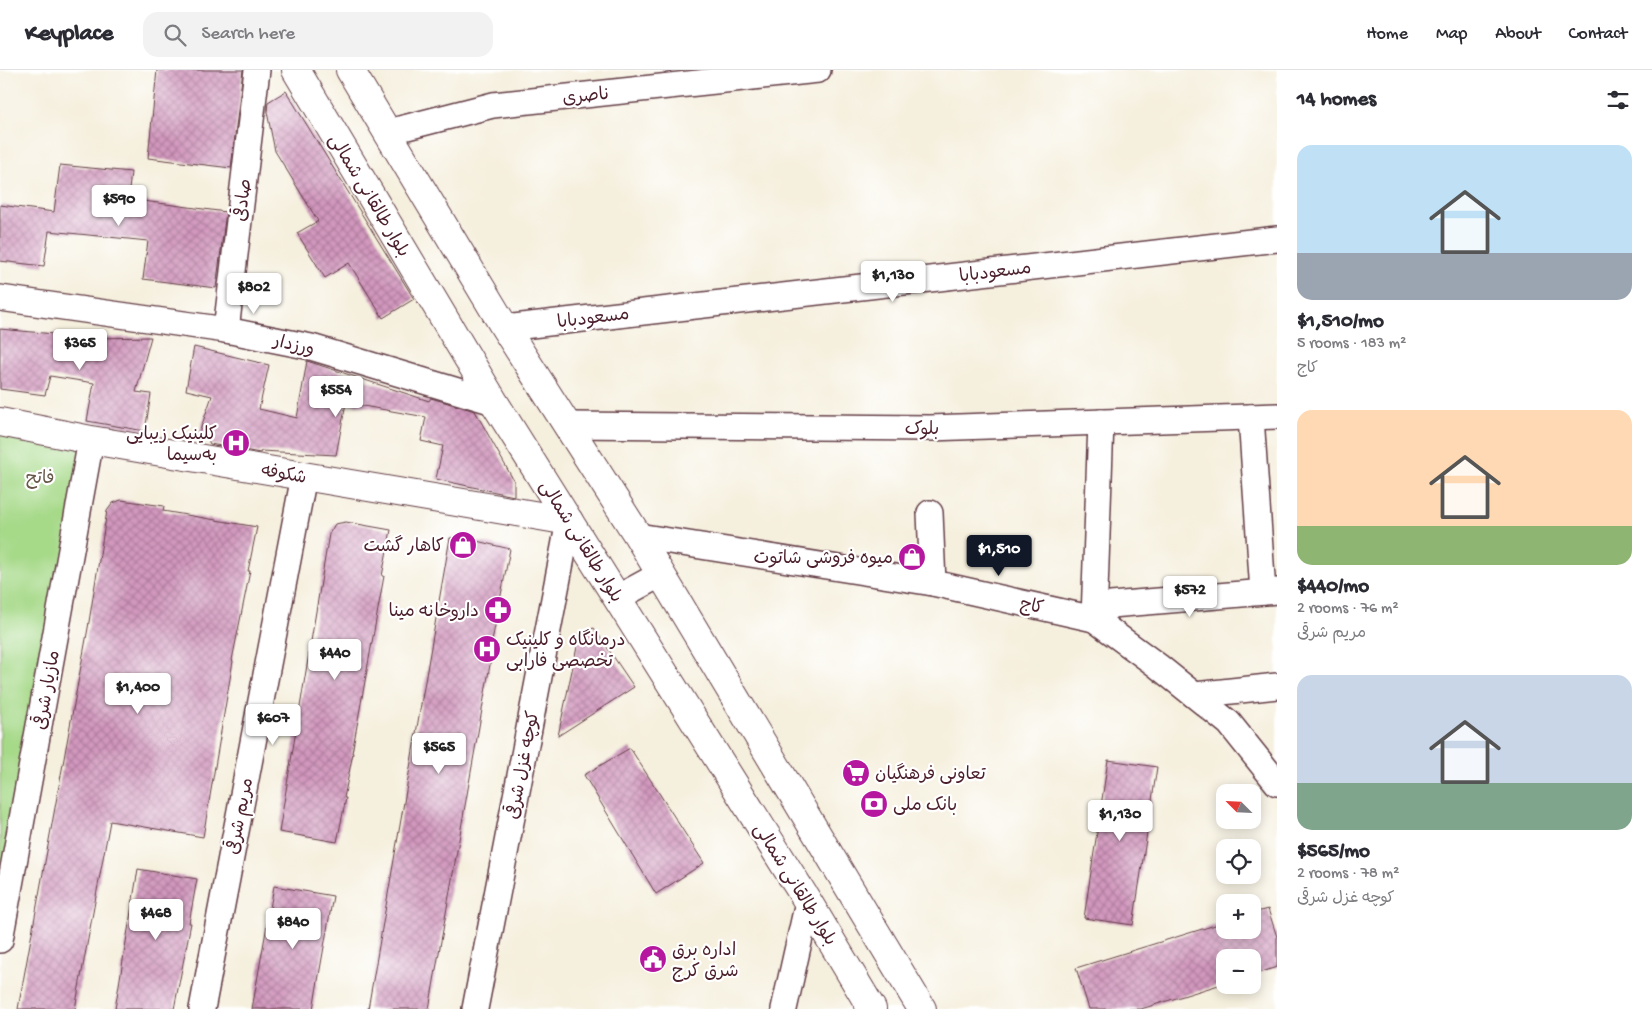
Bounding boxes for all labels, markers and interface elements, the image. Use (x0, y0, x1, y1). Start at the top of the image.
search box (143, 12, 493, 57)
text: Keyplace (25, 20, 113, 49)
icon: search (161, 21, 189, 49)
text: Search here (201, 23, 295, 46)
text: Home (1366, 24, 1408, 45)
text: Map (1436, 24, 1467, 45)
text: About (1495, 24, 1541, 45)
text: Contact (1569, 24, 1627, 45)
street label: ناصری (561, 85, 611, 110)
icon: filters (1604, 86, 1632, 114)
text: 14 homes (1297, 88, 1376, 113)
street label: بلوار طالقانی شمالی (323, 131, 413, 262)
street label: صادقی (227, 177, 258, 223)
icon: home (1420, 177, 1510, 267)
pin: $590 (89, 184, 149, 227)
text: $590 (103, 191, 135, 210)
street label: مسعودبابا (958, 259, 1033, 288)
pin: $1,130 (852, 260, 934, 303)
text: $1,130 (872, 267, 914, 286)
pin: $802 (224, 272, 284, 315)
text: $802 (238, 279, 270, 298)
street label: مسعودبابا (556, 305, 631, 334)
text: $1,510/mo (1297, 310, 1384, 335)
pin: $365 (50, 328, 110, 371)
street label: ورزدار (270, 331, 316, 361)
text: $365 (64, 335, 96, 354)
text: 5 rooms · 183 m² (1297, 335, 1406, 354)
text: کاج (1297, 360, 1318, 379)
pin: $554 (306, 376, 366, 418)
text: $554 (320, 382, 352, 401)
street label: بلوک (905, 420, 939, 441)
place label: کلینیک زیبایی به‌سیما (126, 425, 217, 467)
hospital icon: کلینیک زیبایی به‌سیما (221, 428, 251, 458)
icon: home (1420, 442, 1510, 532)
street label: شکوفه (259, 461, 308, 490)
park label: فاتح (26, 469, 54, 490)
street label: بلوار طالقانی شمالی (534, 477, 626, 607)
shop icon: کاهار گشت (448, 530, 478, 560)
pin: $1,510 (958, 534, 1040, 577)
place label: کاهار گشت (364, 535, 444, 558)
text: $1,510 (978, 541, 1020, 560)
shop icon: میوه فروشی شاتوت (897, 542, 927, 572)
place label: میوه فروشی شاتوت (754, 549, 893, 570)
text: $440/mo (1297, 575, 1369, 600)
pin: $572 (1160, 576, 1220, 618)
text: $572 (1174, 582, 1206, 601)
pharmacy icon: داروخانه مینا (483, 595, 513, 625)
street label: کاج (1018, 595, 1046, 620)
text: 2 rooms · 76 m² (1297, 600, 1399, 619)
place label: داروخانه مینا (388, 602, 479, 623)
text: مریم شرقی (1297, 625, 1366, 644)
place label: درمانگاه و کلینیک تخصصی فارابی (506, 629, 625, 673)
hospital icon: درمانگاه و کلینیک تخصصی فارابی (472, 634, 502, 664)
pin: $440 (305, 638, 365, 681)
text: $440 (319, 645, 351, 664)
street label: مازیار شرقی (27, 648, 66, 732)
pin: $1,400 (97, 672, 179, 715)
text: $1,400 (116, 679, 160, 698)
pin: $607 (243, 704, 303, 746)
icon: home (1420, 707, 1510, 797)
street label: کوچه غزل شرقی (500, 709, 545, 821)
text: $607 (257, 710, 289, 729)
pin: $565 (409, 732, 469, 775)
text: $565 (423, 739, 455, 758)
supermarket icon: تعاونی فرهنگیان (841, 758, 871, 788)
place label: تعاونی فرهنگیان (875, 763, 986, 786)
street label: مریم شرقی (220, 776, 260, 857)
north arrow (1216, 784, 1261, 829)
map controls (1216, 784, 1261, 994)
bank icon: بانک ملی (859, 789, 889, 819)
place label: بانک ملی (893, 795, 957, 817)
pin: $1,130 (1079, 800, 1161, 842)
text: $1,130 (1099, 806, 1141, 825)
street label: بلوار طالقانی شمالی (748, 820, 840, 950)
button: locate (1216, 839, 1261, 884)
text: $565/mo (1297, 840, 1370, 865)
text: 2 rooms · 78 m² (1297, 865, 1399, 884)
text: کوچه غزل شرقی (1297, 890, 1395, 909)
button: + (1216, 894, 1261, 939)
pin: $468 (126, 898, 186, 941)
text: $468 (140, 905, 172, 924)
pin: $840 (263, 908, 323, 950)
text: $840 (277, 914, 309, 933)
place label: اداره برق شرق کرج (672, 941, 739, 983)
public building icon: اداره برق شرق کرج (638, 944, 668, 974)
button: − (1216, 949, 1261, 994)

